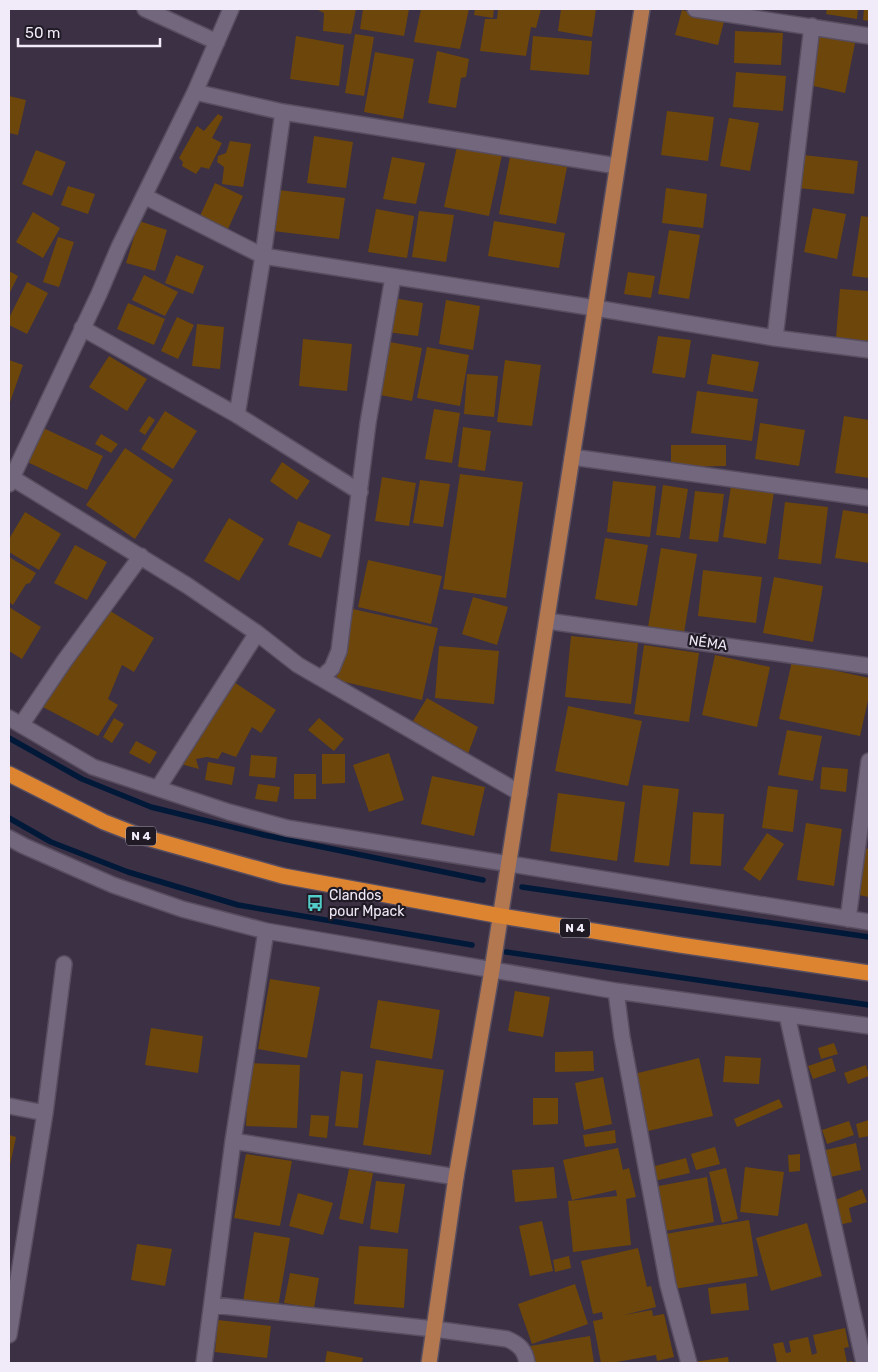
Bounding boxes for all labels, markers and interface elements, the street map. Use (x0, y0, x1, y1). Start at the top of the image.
scale bar (18, 15, 160, 47)
text: 50 m (25, 24, 60, 42)
street label: NÉMA (688, 631, 729, 654)
road number: N 4 (126, 826, 156, 846)
place label: Clandos pour Mpack (329, 887, 405, 920)
bus stop icon: Clandos pour Mpack (305, 893, 325, 913)
road number: N 4 (560, 918, 590, 938)

